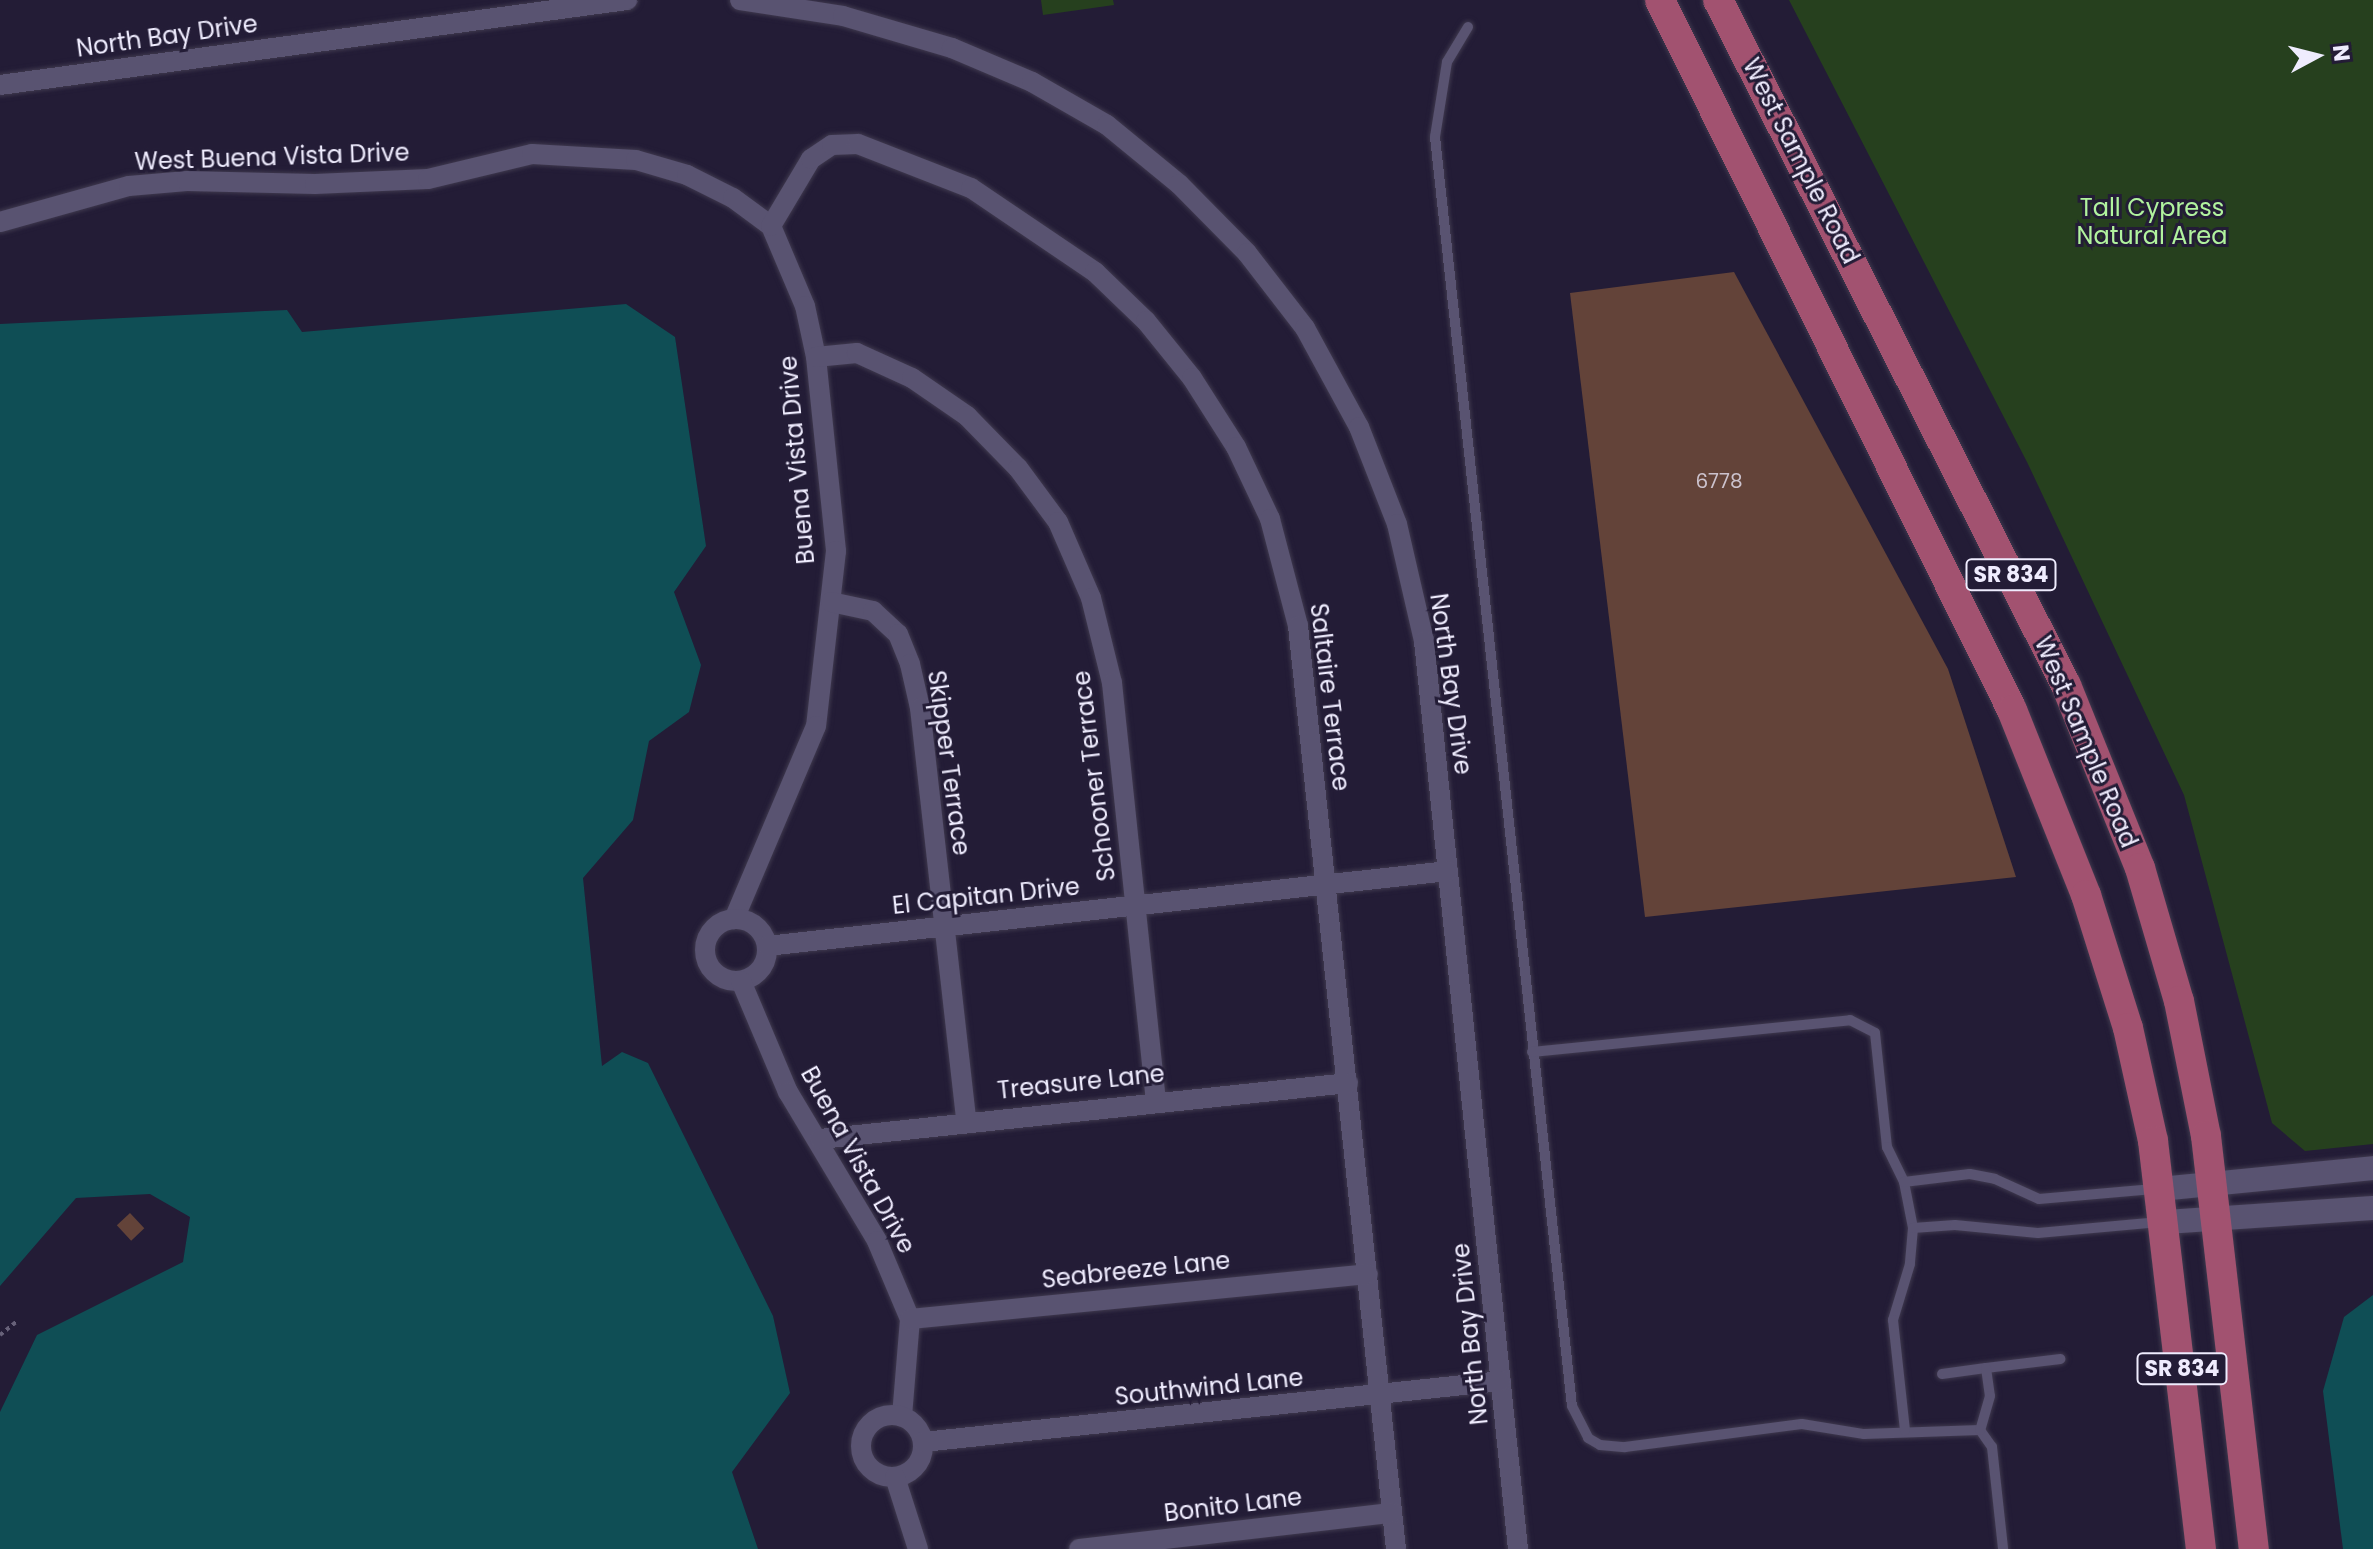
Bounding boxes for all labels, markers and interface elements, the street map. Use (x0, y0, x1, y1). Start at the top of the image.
street label: North Bay Drive (75, 9, 259, 63)
north arrow (2277, 16, 2357, 96)
text: N (2325, 43, 2358, 63)
street label: West Sample Road (1737, 53, 1865, 269)
street label: West Buena Vista Drive (134, 138, 410, 176)
park label: Tall Cypress Natural Area (2077, 194, 2227, 250)
street label: Buena Vista Drive (774, 355, 820, 565)
house number: 6778 (1695, 469, 1743, 493)
road number: SR 834 (1965, 557, 2057, 593)
street label: North Bay Drive (1424, 592, 1478, 776)
street label: Saltaire Terrace (1304, 602, 1356, 792)
street label: West Sample Road (2028, 632, 2144, 852)
street label: Skipper Terrace (922, 669, 976, 857)
street label: Schooner Terrace (1067, 669, 1121, 883)
street label: El Capitan Drive (891, 872, 1081, 920)
street label: Treasure Lane (996, 1059, 1166, 1105)
street label: Buena Vista Drive (795, 1062, 921, 1258)
street label: North Bay Drive (1446, 1242, 1494, 1426)
street label: Seabreeze Lane (1040, 1246, 1232, 1294)
road number: SR 834 (2136, 1351, 2228, 1387)
street label: Southwind Lane (1113, 1363, 1305, 1411)
street label: Bonito Lane (1162, 1482, 1304, 1528)

